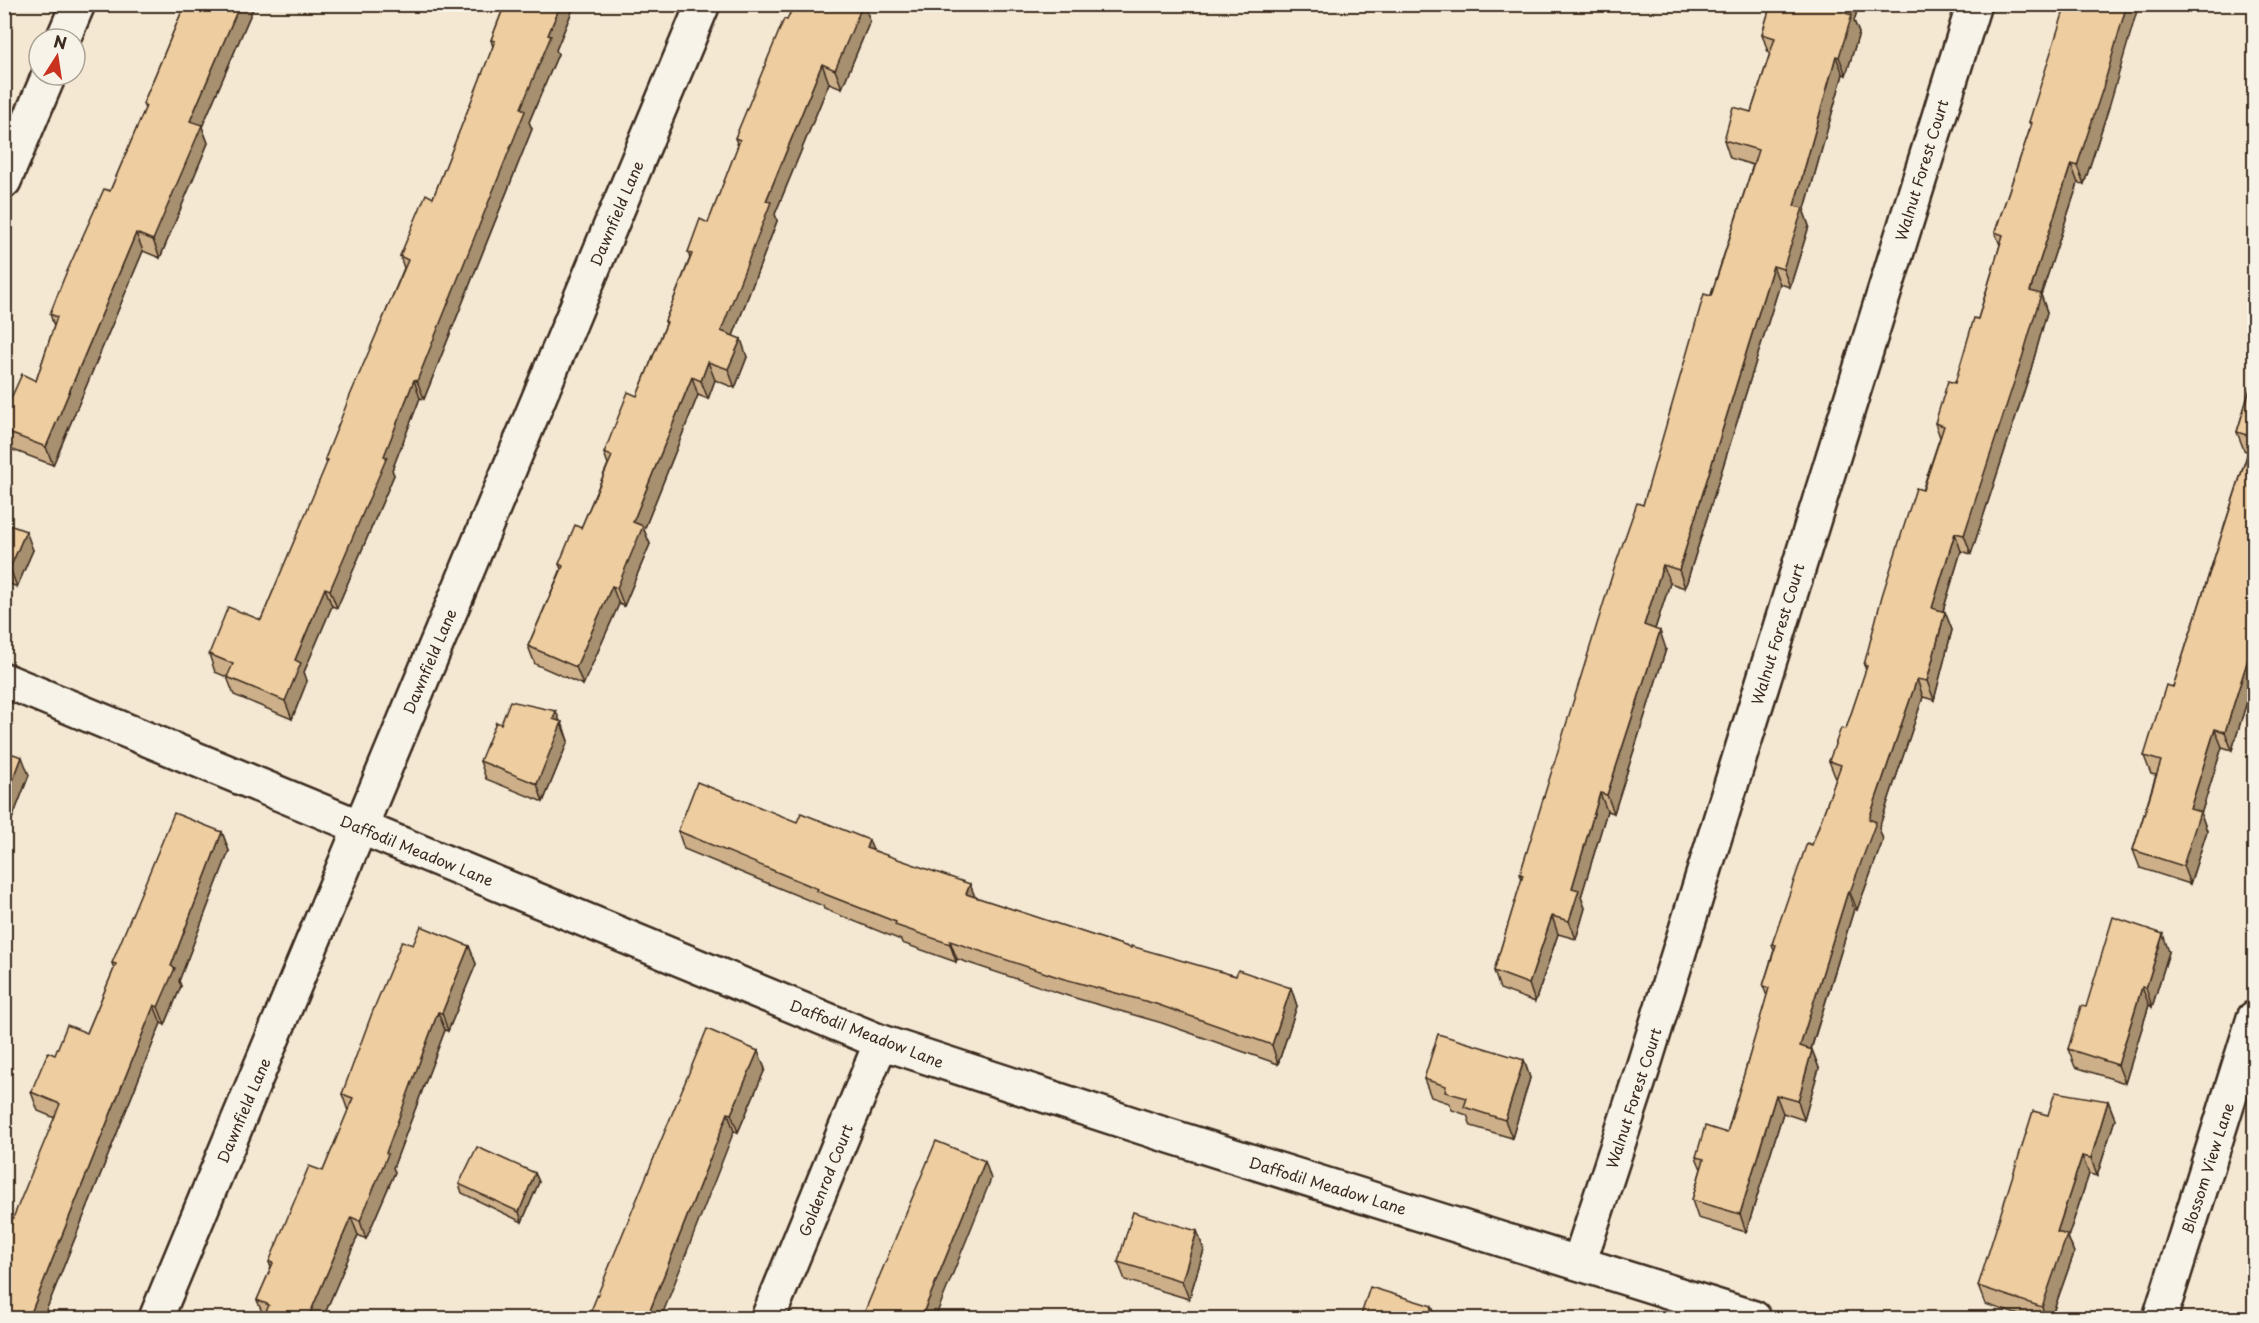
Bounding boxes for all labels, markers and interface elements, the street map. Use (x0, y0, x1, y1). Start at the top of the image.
north arrow (27, 27, 87, 87)
text: N (52, 28, 69, 54)
street label: Walnut Forest Court (1889, 96, 1953, 244)
street label: Dawnfield Lane (583, 157, 649, 269)
street label: Walnut Forest Court (1745, 560, 1809, 708)
street label: Dawnfield Lane (396, 605, 462, 717)
street label: Daffodil Meadow Lane (337, 809, 497, 891)
street label: Daffodil Meadow Lane (786, 993, 948, 1073)
street label: Walnut Forest Court (1599, 1025, 1667, 1171)
street label: Dawnfield Lane (210, 1054, 276, 1166)
street label: Blossom View Lane (2175, 1099, 2239, 1237)
street label: Goldenrod Court (792, 1120, 858, 1240)
street label: Daffodil Meadow Lane (1246, 1150, 1410, 1220)

